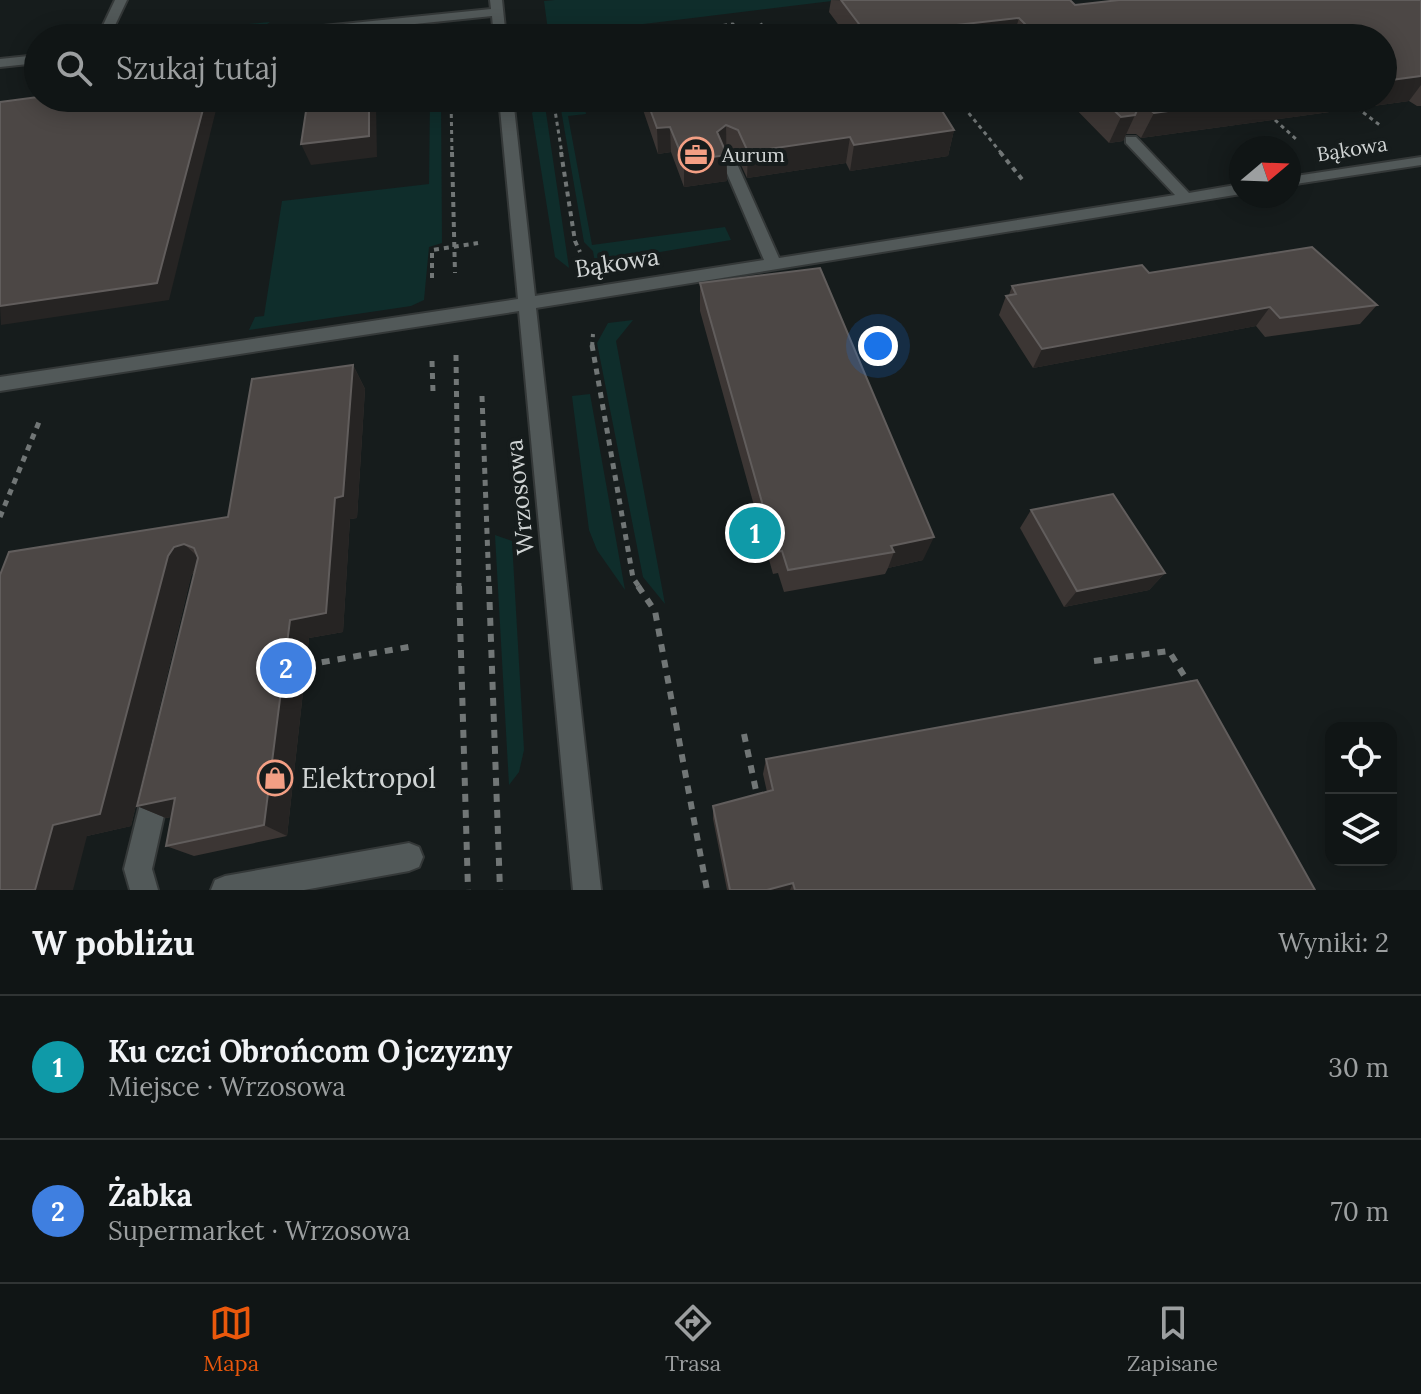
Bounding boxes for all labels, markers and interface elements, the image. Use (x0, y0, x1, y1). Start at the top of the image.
search box (24, 24, 1397, 112)
icon: search (52, 46, 96, 90)
text: Szukaj tutaj (116, 49, 278, 87)
street label: Bąkowa (1315, 131, 1389, 166)
office icon: Aurum (677, 136, 715, 174)
north arrow (1229, 136, 1301, 208)
place label: Aurum (721, 142, 785, 167)
street label: Bąkowa (572, 241, 661, 284)
your location (858, 326, 898, 366)
street label: Wrzosowa (498, 438, 541, 556)
pin: 1 (729, 503, 781, 563)
pin: 2 (260, 638, 312, 698)
map controls (1325, 722, 1397, 866)
button: locate (1325, 722, 1397, 794)
shop icon: Elektropol (256, 759, 294, 797)
place label: Elektropol (301, 760, 436, 796)
button: layers (1325, 794, 1397, 866)
text: W pobliżu (32, 921, 195, 964)
text: Wyniki: 2 (1278, 926, 1389, 959)
text: Ku czci Obrońcom Ojczyzny (108, 1032, 512, 1070)
text: 1 (53, 1051, 63, 1084)
text: 30 m (1328, 1051, 1389, 1084)
text: Miejsce · Wrzosowa (108, 1070, 346, 1103)
text: Żabka (108, 1176, 192, 1214)
text: 2 (51, 1195, 65, 1228)
text: 70 m (1331, 1195, 1389, 1228)
text: Supermarket · Wrzosowa (108, 1214, 410, 1247)
tab: Mapa (203, 1301, 259, 1377)
tab: Trasa (665, 1301, 721, 1377)
tab: Zapisane (1127, 1301, 1218, 1377)

